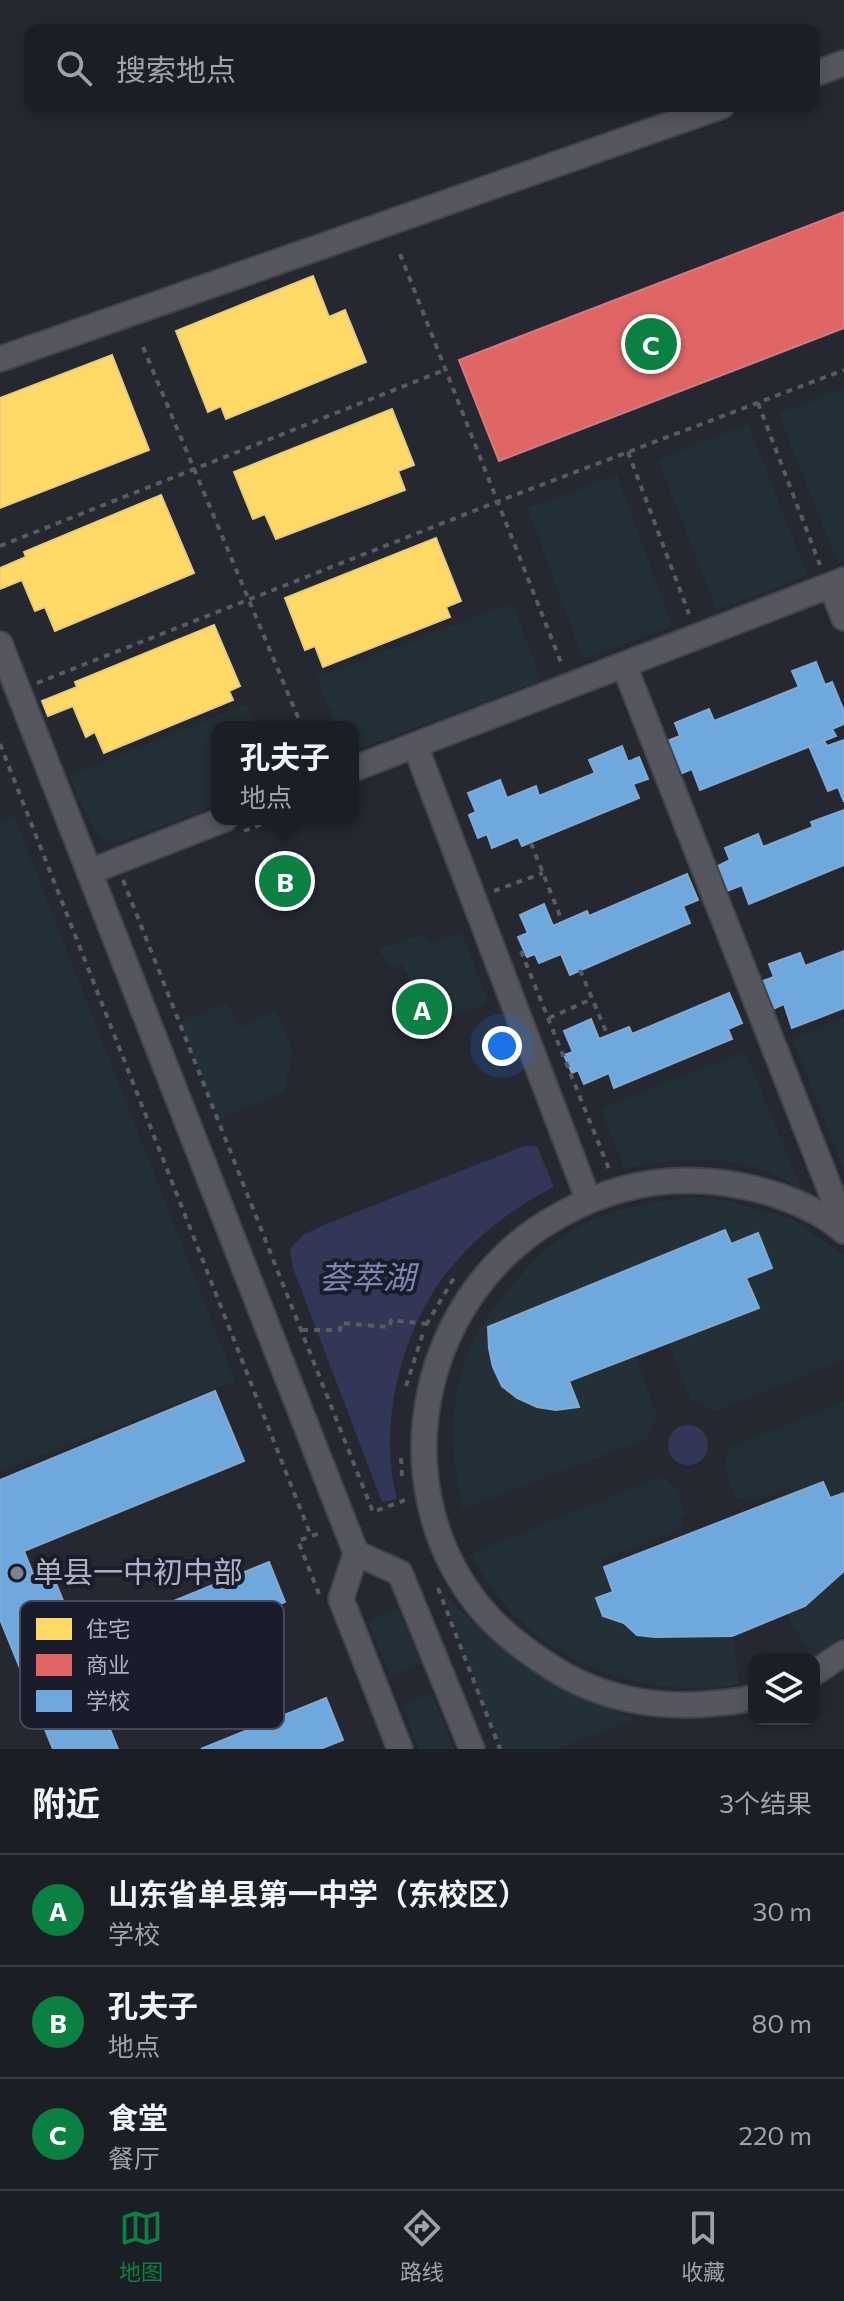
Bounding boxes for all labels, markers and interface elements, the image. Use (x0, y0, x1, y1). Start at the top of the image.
search box (24, 24, 820, 112)
icon: search (52, 46, 96, 90)
text: 搜索地点 (116, 50, 236, 87)
pin: C (625, 314, 677, 374)
popup (211, 721, 359, 825)
text: 孔夫子 (240, 737, 330, 774)
text: 地点 (240, 781, 292, 812)
pin: B (259, 851, 311, 911)
pin: A (396, 979, 448, 1039)
your location (482, 1026, 522, 1066)
water label: 荟萃湖 (319, 1256, 420, 1296)
place label: 单县一中初中部 (33, 1552, 243, 1589)
marker: 单县一中初中部 (8, 1564, 26, 1582)
legend (20, 1601, 284, 1729)
text: 住宅 (86, 1615, 130, 1642)
text: 商业 (86, 1651, 130, 1678)
map controls (748, 1653, 820, 1725)
button: layers (748, 1653, 820, 1725)
text: 学校 (86, 1687, 130, 1714)
text: 附近 (32, 1781, 100, 1823)
text: 3个结果 (719, 1787, 812, 1818)
text: 山东省单县第一中学（东校区） (108, 1874, 528, 1911)
text: A (49, 1895, 67, 1926)
text: 30 m (753, 1895, 812, 1926)
text: 学校 (108, 1918, 160, 1949)
text: 孔夫子 (108, 1986, 198, 2023)
text: B (49, 2007, 67, 2038)
text: 80 m (752, 2007, 812, 2038)
text: 地点 (108, 2030, 160, 2061)
text: 食堂 (108, 2098, 168, 2135)
text: C (49, 2119, 67, 2150)
text: 220 m (739, 2119, 812, 2150)
text: 餐厅 (108, 2142, 160, 2173)
tab: 地图 (119, 2206, 163, 2286)
tab: 路线 (400, 2206, 444, 2286)
tab: 收藏 (681, 2206, 725, 2286)

